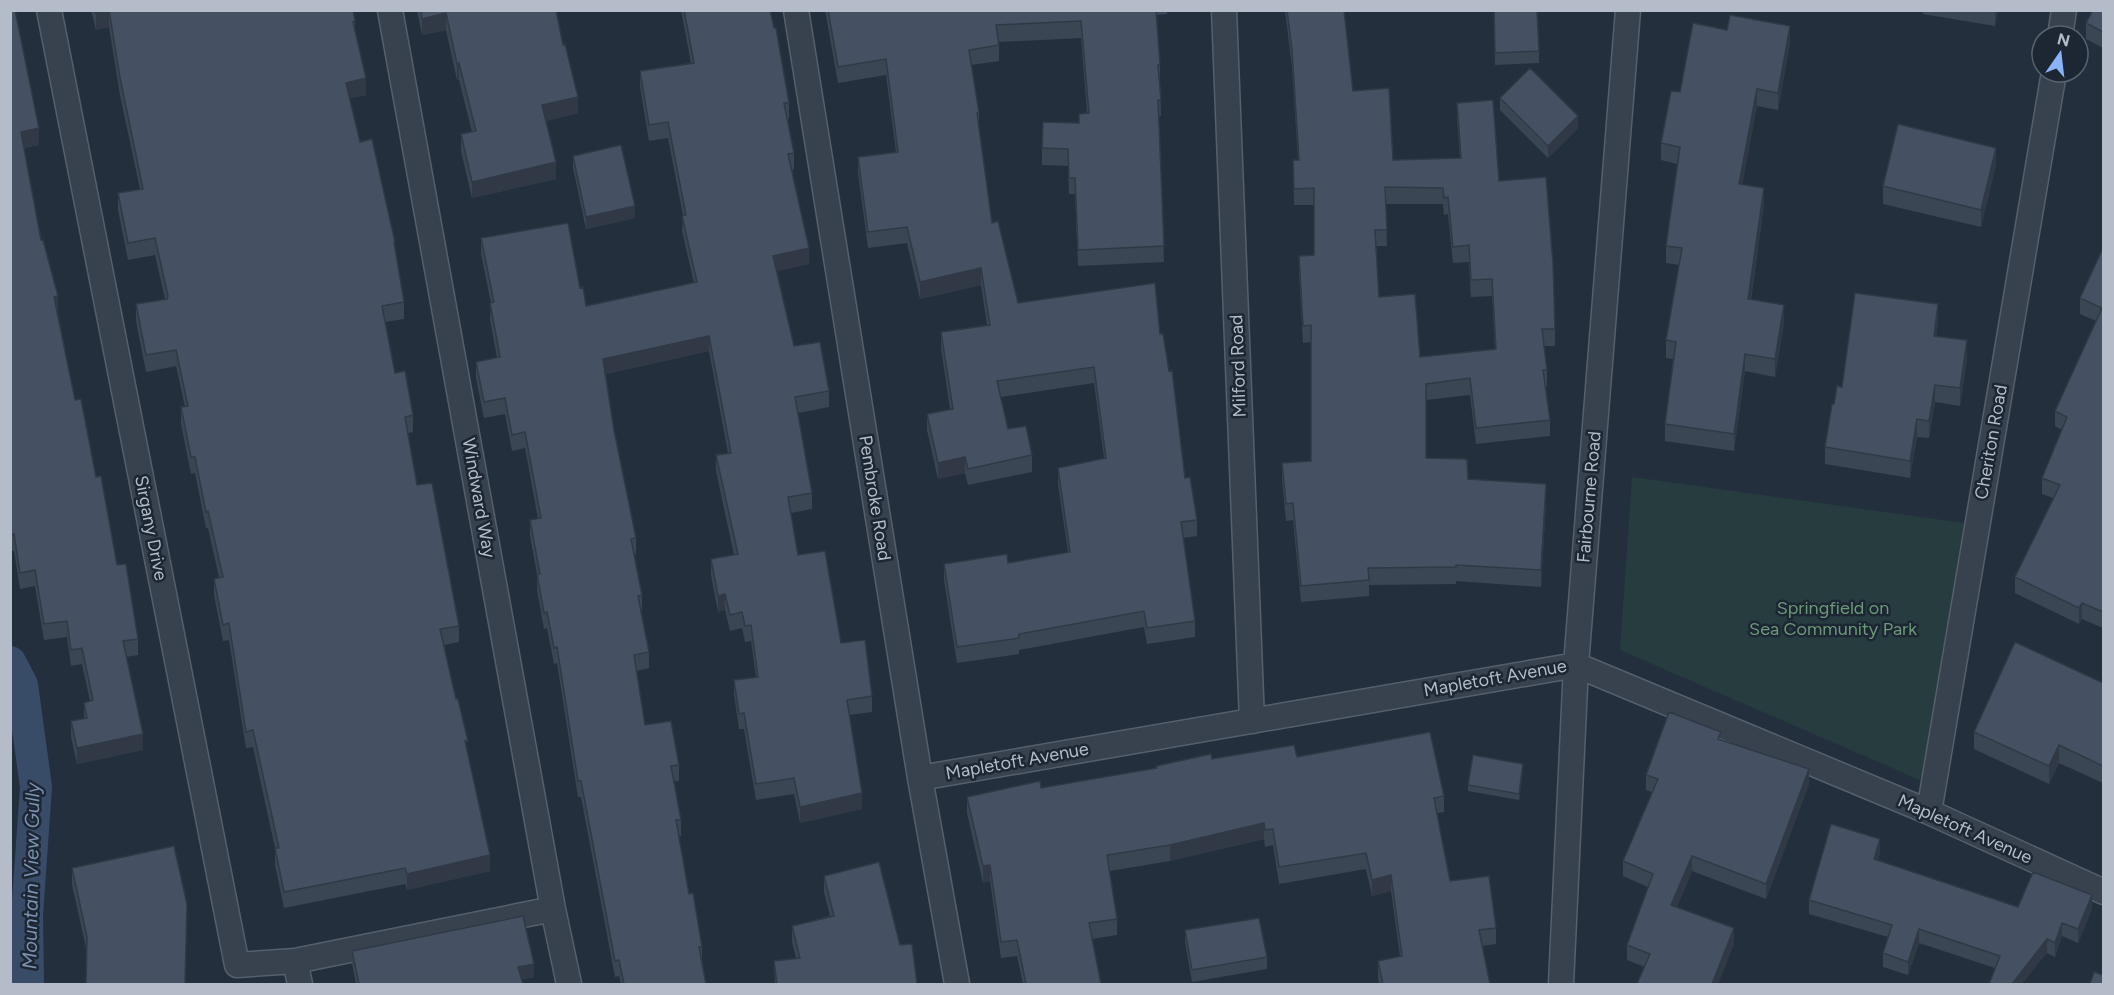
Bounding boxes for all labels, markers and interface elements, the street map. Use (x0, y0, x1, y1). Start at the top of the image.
north arrow (2030, 24, 2090, 84)
text: N (2055, 29, 2072, 51)
street label: Milford Road (1225, 314, 1251, 418)
street label: Cheriton Road (1970, 383, 2012, 501)
street label: Fairbourne Road (1572, 430, 1606, 564)
street label: Pembroke Road (854, 434, 896, 562)
street label: Windward Way (458, 436, 500, 560)
street label: Sirgany Drive (130, 474, 172, 583)
park label: Springfield on Sea Community Park (1749, 597, 1917, 640)
street label: Mapletoft Avenue (1422, 655, 1568, 701)
street label: Mapletoft Avenue (944, 738, 1090, 784)
water label: Mountain View Gully (17, 781, 45, 970)
street label: Mapletoft Avenue (1894, 790, 2036, 869)

